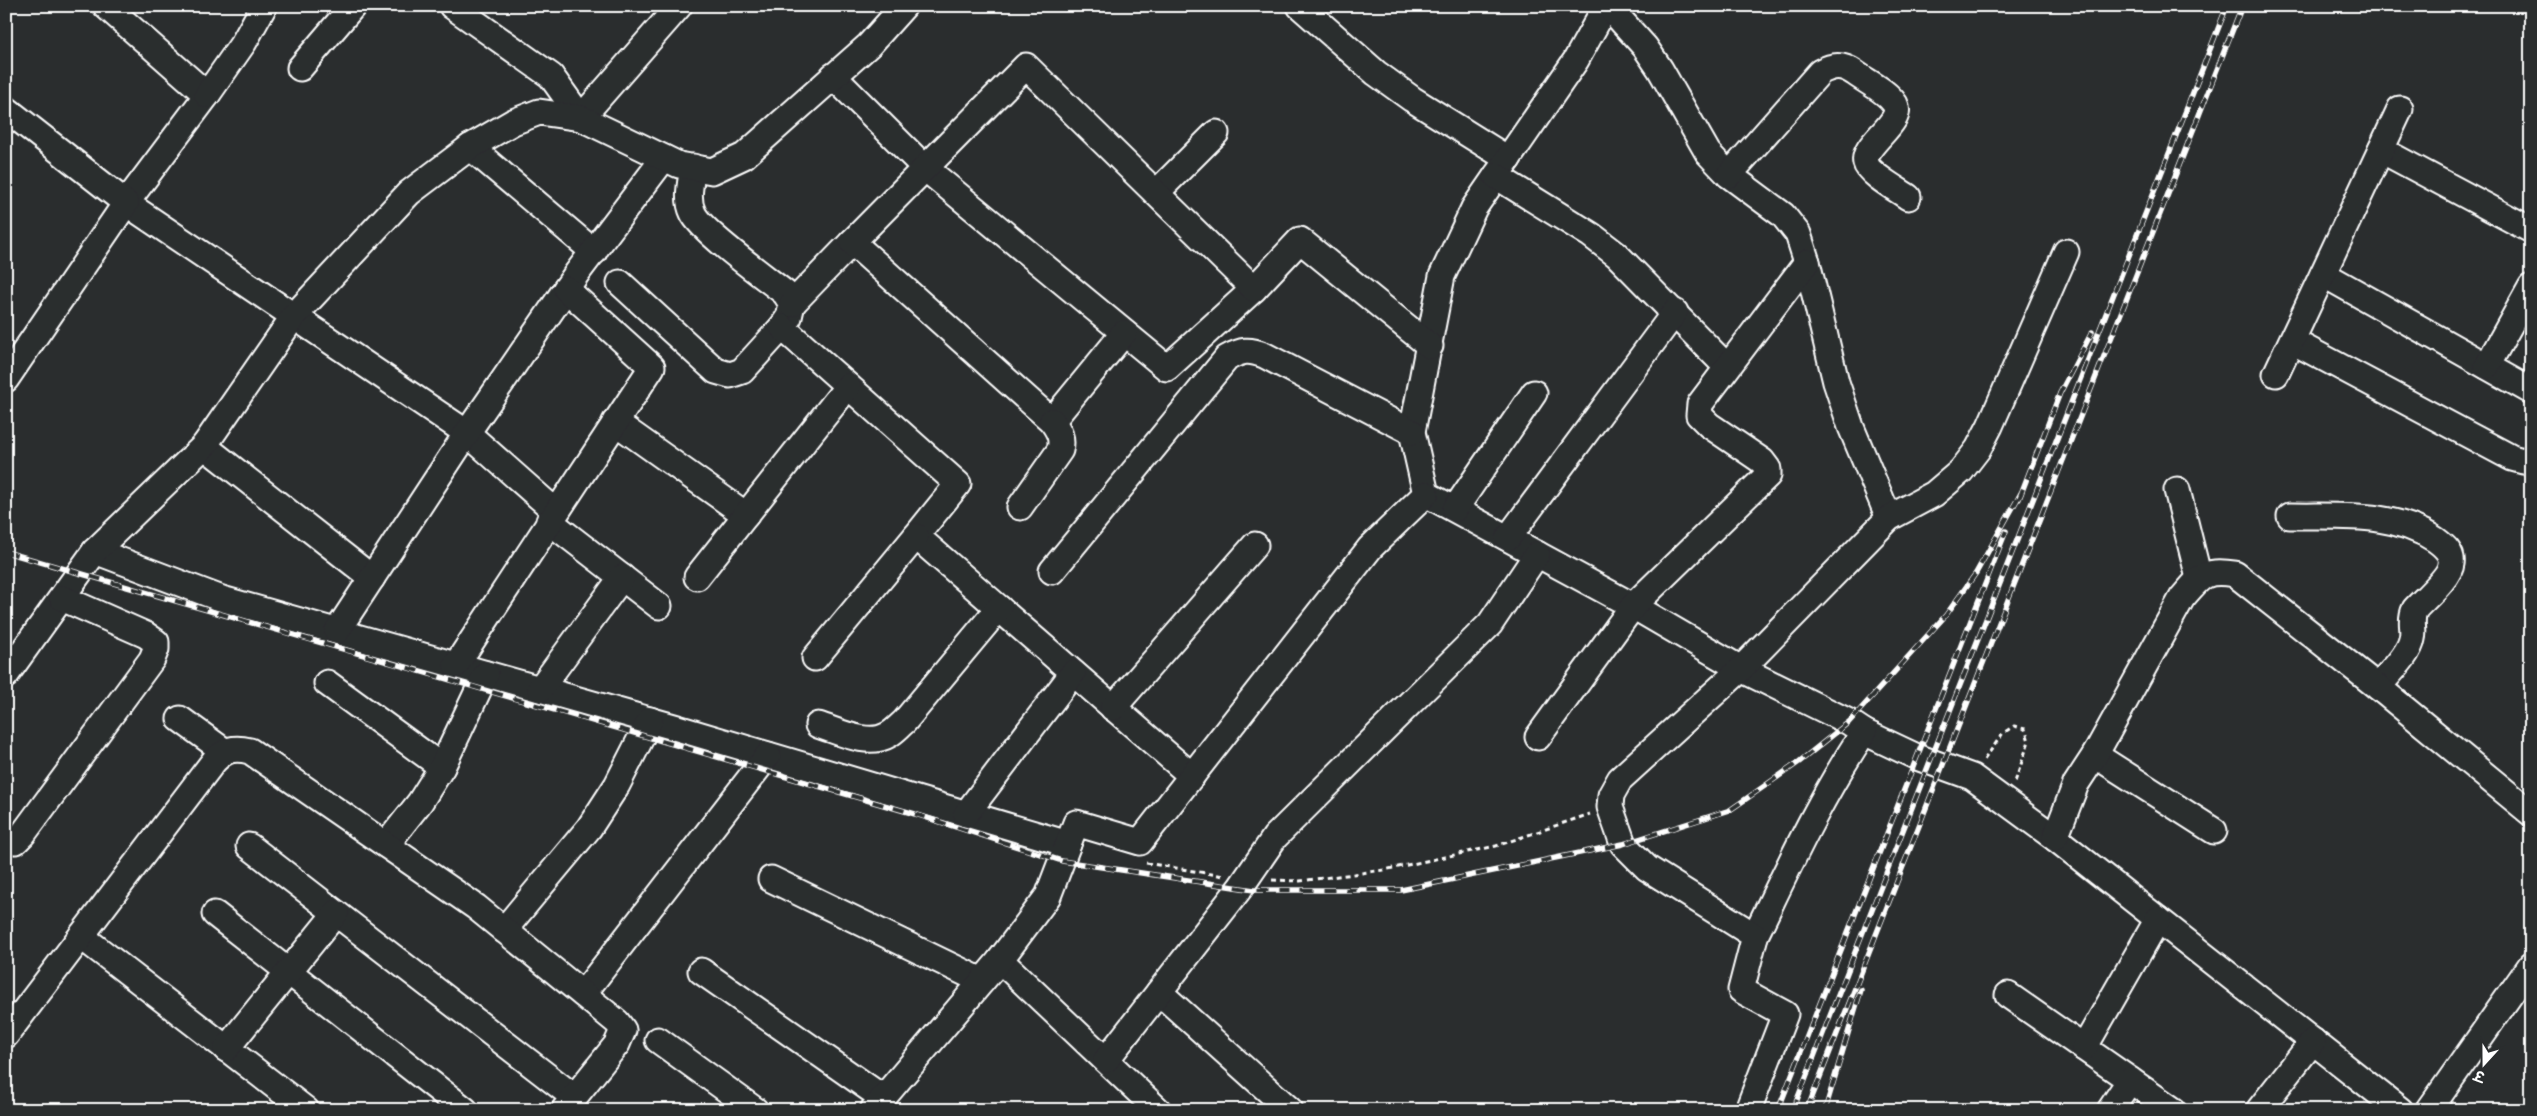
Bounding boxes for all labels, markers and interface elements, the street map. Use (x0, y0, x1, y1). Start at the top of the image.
north arrow (2460, 1038, 2510, 1088)
text: उ (2469, 1062, 2490, 1090)

